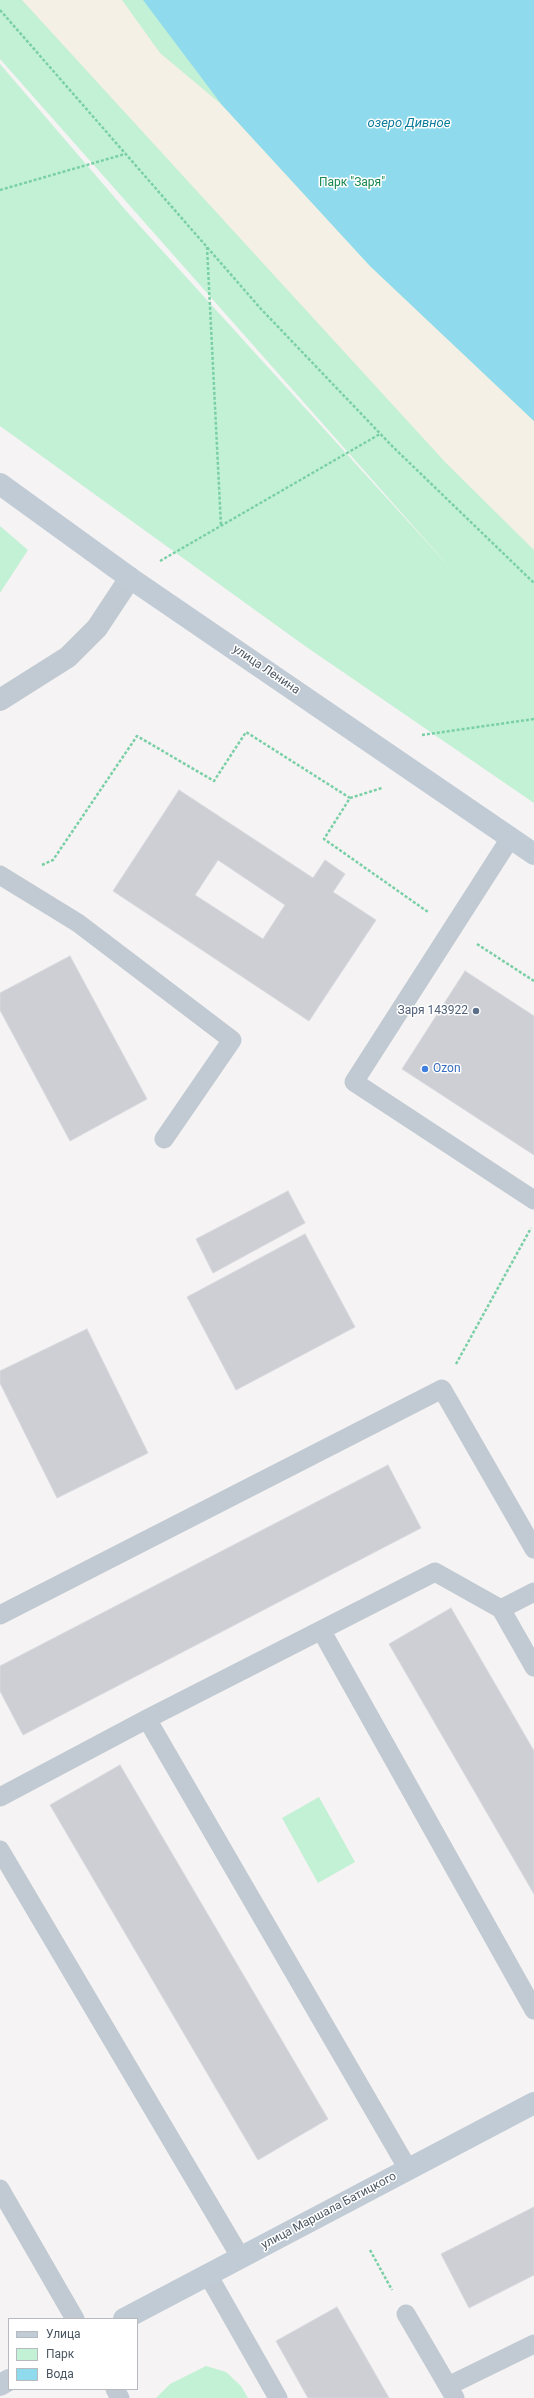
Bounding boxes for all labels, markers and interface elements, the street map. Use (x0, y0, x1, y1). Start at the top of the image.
water label: озеро Дивное (368, 116, 450, 132)
park label: Парк "Заря" (319, 176, 385, 190)
street label: улица Ленина (230, 642, 302, 698)
place label: Заря 143922 (398, 1004, 468, 1018)
marker: Заря 143922 (471, 1006, 481, 1016)
place label: Ozon (433, 1062, 461, 1076)
marker: Ozon (420, 1064, 430, 1074)
street label: улица Маршала Батицкого (259, 2169, 399, 2253)
legend (8, 2318, 138, 2390)
text: Улица (46, 2327, 81, 2341)
text: Парк (46, 2347, 74, 2361)
text: Вода (46, 2367, 74, 2381)

